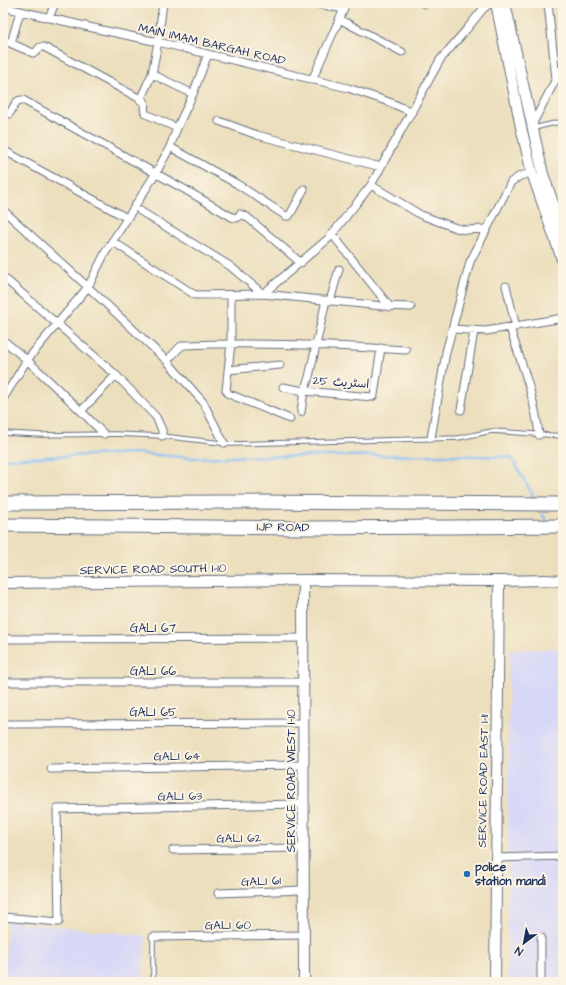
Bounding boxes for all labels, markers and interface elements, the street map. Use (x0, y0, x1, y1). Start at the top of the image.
street label: MAIN IMAM BARGAH ROAD (136, 19, 287, 70)
street label: اسٹریٹ 25 (312, 372, 370, 393)
street label: IJP ROAD (257, 519, 310, 536)
street label: SERVICE ROAD SOUTH I-10 (80, 560, 227, 579)
street label: GALI 67 (130, 620, 177, 637)
street label: GALI 66 (130, 663, 176, 680)
street label: GALI 65 (130, 704, 177, 721)
street label: SERVICE ROAD WEST I-10 (283, 709, 300, 853)
street label: SERVICE ROAD EAST I-11 (474, 714, 493, 848)
street label: GALI 64 (154, 748, 200, 765)
street label: GALI 63 (158, 788, 202, 805)
street label: GALI 62 (216, 830, 262, 847)
place label: police station mandi (475, 859, 546, 890)
marker: police station mandi (462, 869, 472, 879)
street label: GALI 61 (241, 872, 282, 891)
street label: GALI 60 (205, 917, 252, 934)
north arrow (504, 923, 544, 963)
text: N (512, 943, 526, 959)

